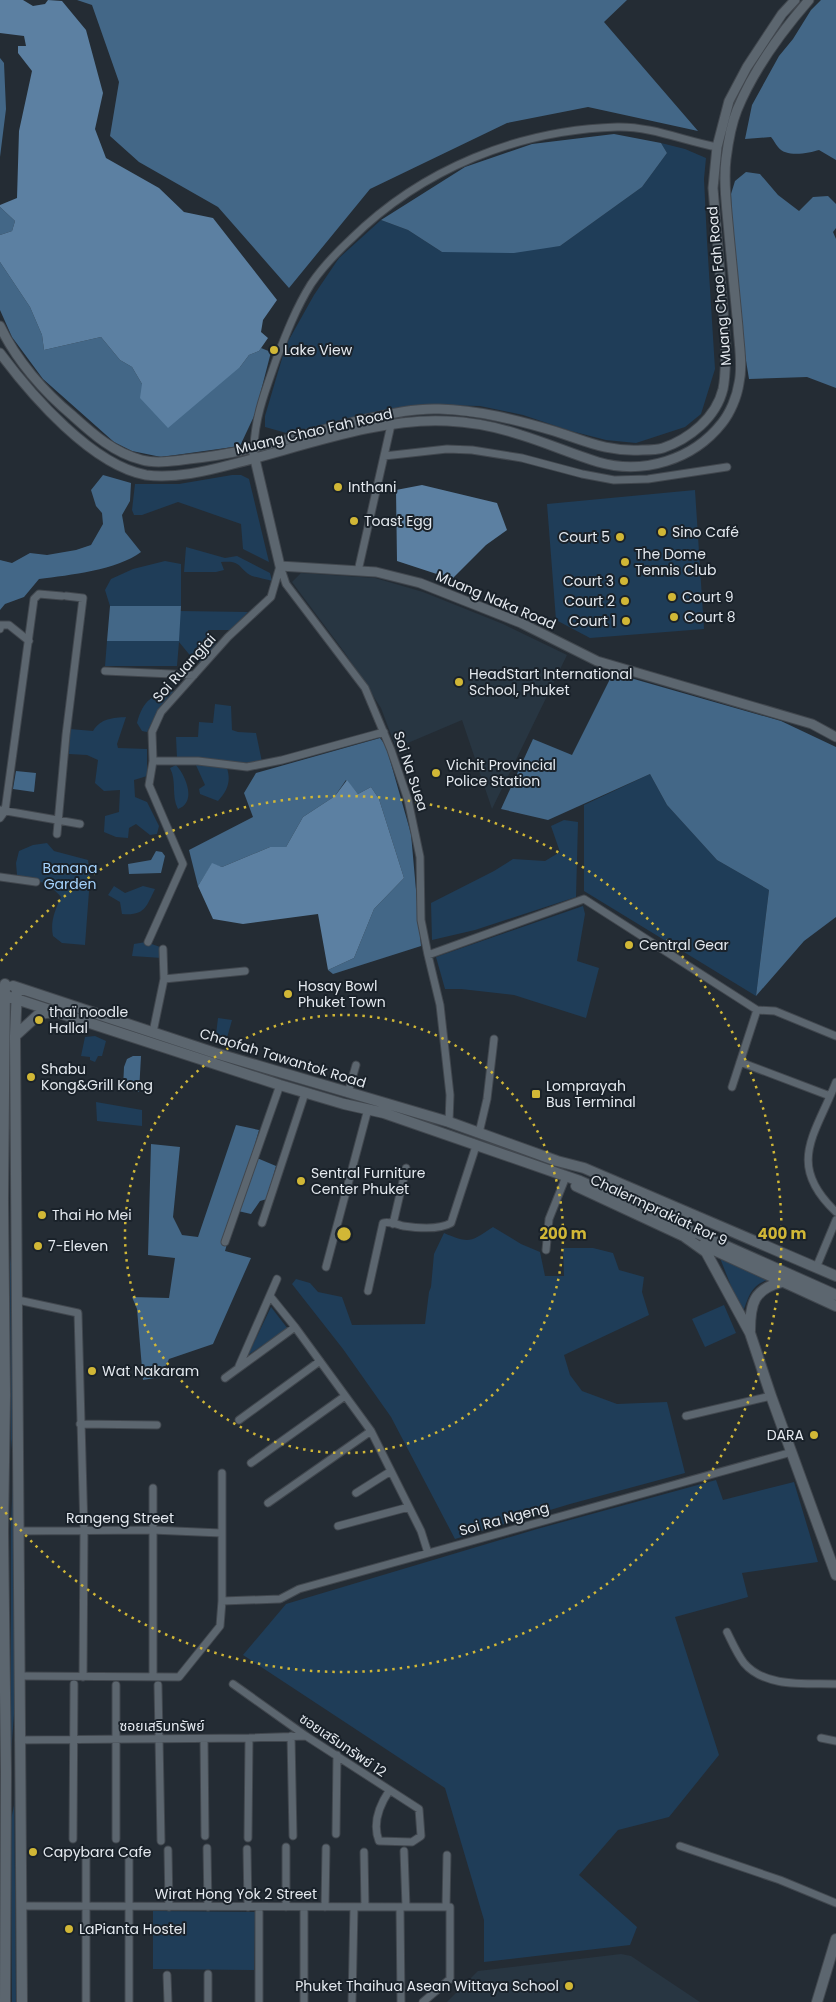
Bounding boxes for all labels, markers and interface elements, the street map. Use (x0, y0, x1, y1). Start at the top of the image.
street label: Muang Chao Fah Road (702, 205, 736, 367)
place label: Lake View (284, 340, 353, 360)
marker: Lake View (268, 344, 280, 356)
street label: Muang Chao Fah Road (234, 403, 394, 459)
place label: Inthani (348, 477, 396, 497)
marker: Inthani (332, 481, 344, 493)
place label: Toast Egg (364, 511, 432, 531)
marker: Toast Egg (348, 515, 360, 527)
place label: Sino Café (672, 522, 739, 542)
marker: Sino Café (656, 526, 668, 538)
place label: Court 5 (558, 527, 610, 547)
marker: Court 5 (614, 531, 626, 543)
place label: The Dome Tennis Club (635, 544, 716, 580)
marker: The Dome Tennis Club (619, 556, 631, 568)
street label: Muang Naka Road (433, 566, 559, 634)
place label: Court 3 (563, 571, 614, 591)
marker: Court 3 (618, 575, 630, 587)
place label: Court 9 (682, 587, 734, 607)
place label: Court 2 (564, 591, 615, 611)
marker: Court 9 (666, 591, 678, 603)
marker: Court 2 (619, 595, 631, 607)
place label: Court 8 (684, 607, 736, 627)
place label: Court 1 (569, 611, 616, 631)
marker: Court 8 (668, 611, 680, 623)
marker: Court 1 (620, 615, 632, 627)
street label: Soi Ruangjai (148, 629, 220, 707)
place label: HeadStart International School, Phuket (469, 664, 632, 700)
marker: HeadStart International School, Phuket (453, 676, 465, 688)
street label: Soi Na Suea (389, 729, 433, 813)
place label: Vichit Provincial Police Station (446, 755, 556, 791)
marker: Vichit Provincial Police Station (430, 767, 442, 779)
park label: Banana Garden (43, 858, 97, 894)
place label: Central Gear (639, 935, 729, 955)
marker: Central Gear (623, 939, 635, 951)
place label: Hosay Bowl Phuket Town (298, 976, 386, 1012)
marker: Hosay Bowl Phuket Town (282, 988, 294, 1000)
place label: thaï noodle Hallal (49, 1002, 128, 1038)
marker: thaï noodle Hallal (33, 1014, 45, 1026)
street label: Chaofah Tawantok Road (197, 1023, 369, 1093)
place label: Shabu Kong&Grill Kong (41, 1059, 153, 1095)
marker: Shabu Kong&Grill Kong (25, 1071, 37, 1083)
place label: Lomprayah Bus Terminal (546, 1076, 636, 1112)
marker: Lomprayah Bus Terminal (530, 1088, 542, 1100)
place label: Sentral Furniture Center Phuket (311, 1163, 426, 1199)
street label: Chalermprakiat Ror 9 (587, 1169, 731, 1251)
marker: Sentral Furniture Center Phuket (295, 1175, 307, 1187)
place label: Thai Ho Mei (52, 1205, 132, 1225)
marker: Thai Ho Mei (36, 1209, 48, 1221)
text: 200 m (539, 1223, 587, 1244)
text: 400 m (758, 1223, 807, 1244)
centre of rings (335, 1225, 353, 1243)
place label: 7-Eleven (48, 1236, 108, 1256)
marker: 7-Eleven (32, 1240, 44, 1252)
place label: Wat Nakaram (102, 1361, 199, 1381)
marker: Wat Nakaram (86, 1365, 98, 1377)
place label: DARA (767, 1425, 804, 1445)
marker: DARA (808, 1429, 820, 1441)
street label: Soi Ra Ngeng (457, 1497, 551, 1541)
street label: Rangeng Street (66, 1508, 174, 1528)
street label: ซอยเสริมทรัพย์ 12 (295, 1708, 391, 1782)
street label: ซอยเสริมทรัพย์ (120, 1716, 205, 1736)
place label: Capybara Cafe (43, 1842, 152, 1862)
marker: Capybara Cafe (27, 1846, 39, 1858)
street label: Wirat Hong Yok 2 Street (155, 1884, 317, 1904)
place label: LaPianta Hostel (79, 1919, 186, 1939)
marker: LaPianta Hostel (63, 1923, 75, 1935)
place label: Phuket Thaihua Asean Wittaya School (295, 1976, 559, 1996)
marker: Phuket Thaihua Asean Wittaya School (563, 1980, 575, 1992)

